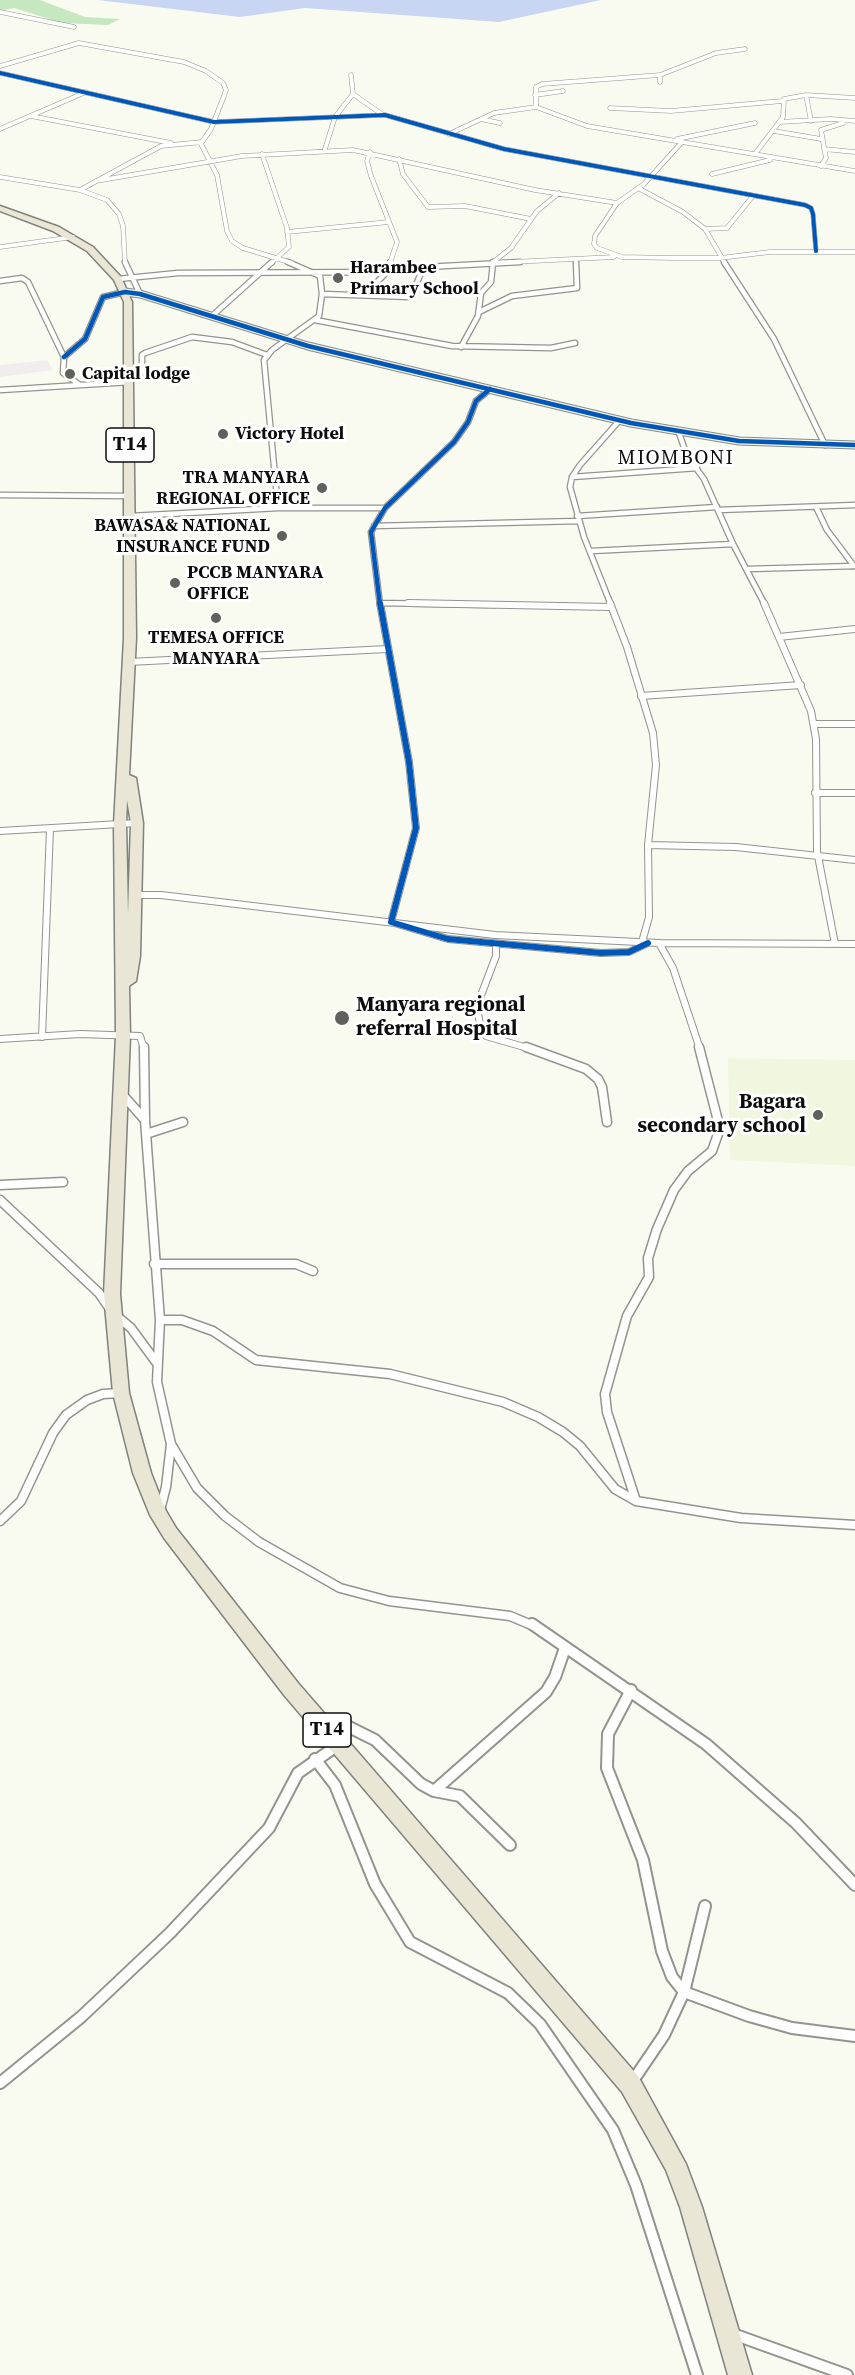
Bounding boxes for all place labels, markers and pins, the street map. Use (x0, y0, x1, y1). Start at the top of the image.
place label: Harambee Primary School (350, 257, 479, 300)
marker: Harambee Primary School (331, 271, 345, 285)
place label: Capital lodge (82, 363, 190, 385)
marker: Capital lodge (63, 367, 77, 381)
place label: Victory Hotel (235, 423, 344, 445)
marker: Victory Hotel (216, 427, 230, 441)
place label: TRA MANYARA REGIONAL OFFICE (156, 467, 310, 510)
marker: TRA MANYARA REGIONAL OFFICE (315, 481, 329, 495)
place label: BAWASA& NATIONAL INSURANCE FUND (94, 515, 270, 558)
marker: BAWASA& NATIONAL INSURANCE FUND (275, 529, 289, 543)
place label: PCCB MANYARA OFFICE (187, 562, 324, 604)
marker: PCCB MANYARA OFFICE (168, 576, 182, 590)
marker: TEMESA OFFICE MANYARA (209, 611, 223, 625)
place label: TEMESA OFFICE MANYARA (148, 627, 284, 670)
place label: Manyara regional referral Hospital (356, 993, 525, 1043)
marker: Manyara regional referral Hospital (333, 1009, 351, 1027)
place label: Bagara secondary school (637, 1090, 806, 1140)
marker: Bagara secondary school (811, 1108, 825, 1122)

